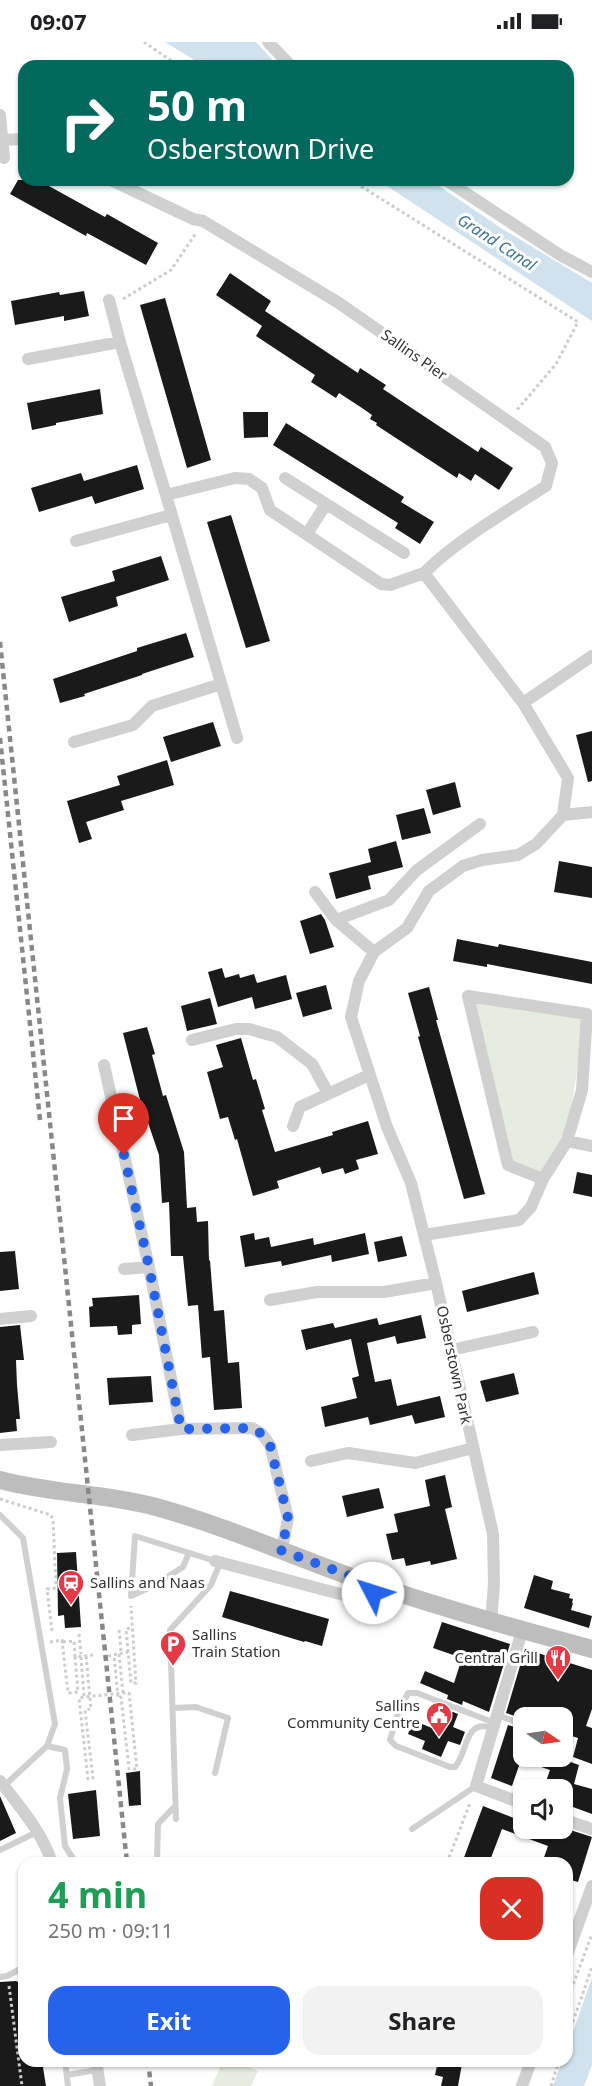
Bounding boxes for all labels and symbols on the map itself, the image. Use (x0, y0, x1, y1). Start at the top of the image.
water label: Grand Canal (453, 208, 541, 276)
street label: Sallins Pier (378, 324, 452, 384)
pin (98, 1093, 149, 1155)
street label: Osberstown Park (433, 1304, 477, 1426)
position arrow (341, 1561, 405, 1625)
station icon: Sallins and Naas (56, 1568, 86, 1606)
place label: Sallins and Naas (90, 1572, 205, 1592)
place label: Sallins Train Station (192, 1624, 281, 1661)
parking icon: Sallins Train Station (158, 1629, 188, 1667)
restaurant icon: Central Grill (543, 1643, 573, 1681)
place label: Central Grill (455, 1647, 538, 1667)
place label: Sallins Community Centre (287, 1695, 420, 1732)
public building icon: Sallins Community Centre (424, 1700, 454, 1738)
north arrow (513, 1707, 573, 1767)

